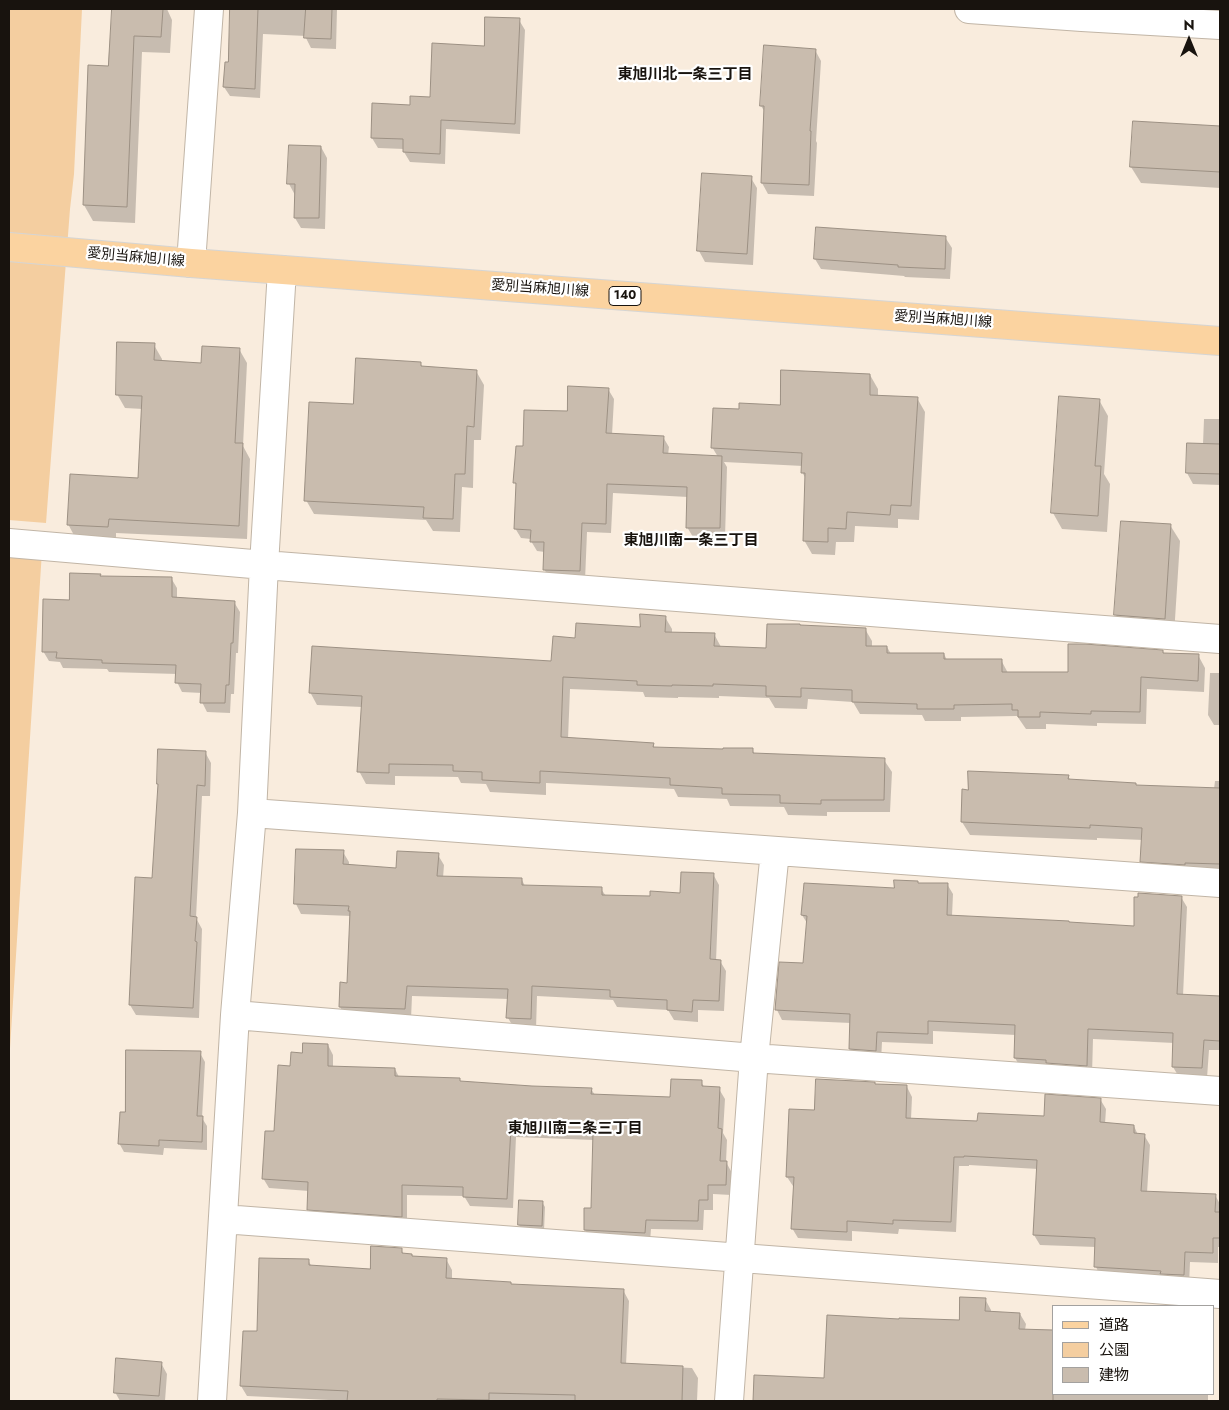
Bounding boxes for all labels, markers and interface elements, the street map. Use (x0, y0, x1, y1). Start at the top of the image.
north arrow (1164, 15, 1214, 65)
text: N (1183, 15, 1195, 35)
district label: 東旭川北一条三丁目 (618, 66, 752, 84)
street label: 愛別当麻旭川線 (86, 245, 186, 271)
street label: 愛別当麻旭川線 (491, 277, 589, 301)
road number: 140 (609, 286, 641, 306)
street label: 愛別当麻旭川線 (894, 308, 992, 332)
district label: 東旭川南一条三丁目 (624, 532, 758, 550)
district label: 東旭川南二条三丁目 (508, 1120, 642, 1138)
legend (1052, 1305, 1214, 1395)
text: 道路 (1099, 1314, 1129, 1336)
text: 公園 (1099, 1339, 1129, 1361)
text: 建物 (1099, 1364, 1129, 1386)

